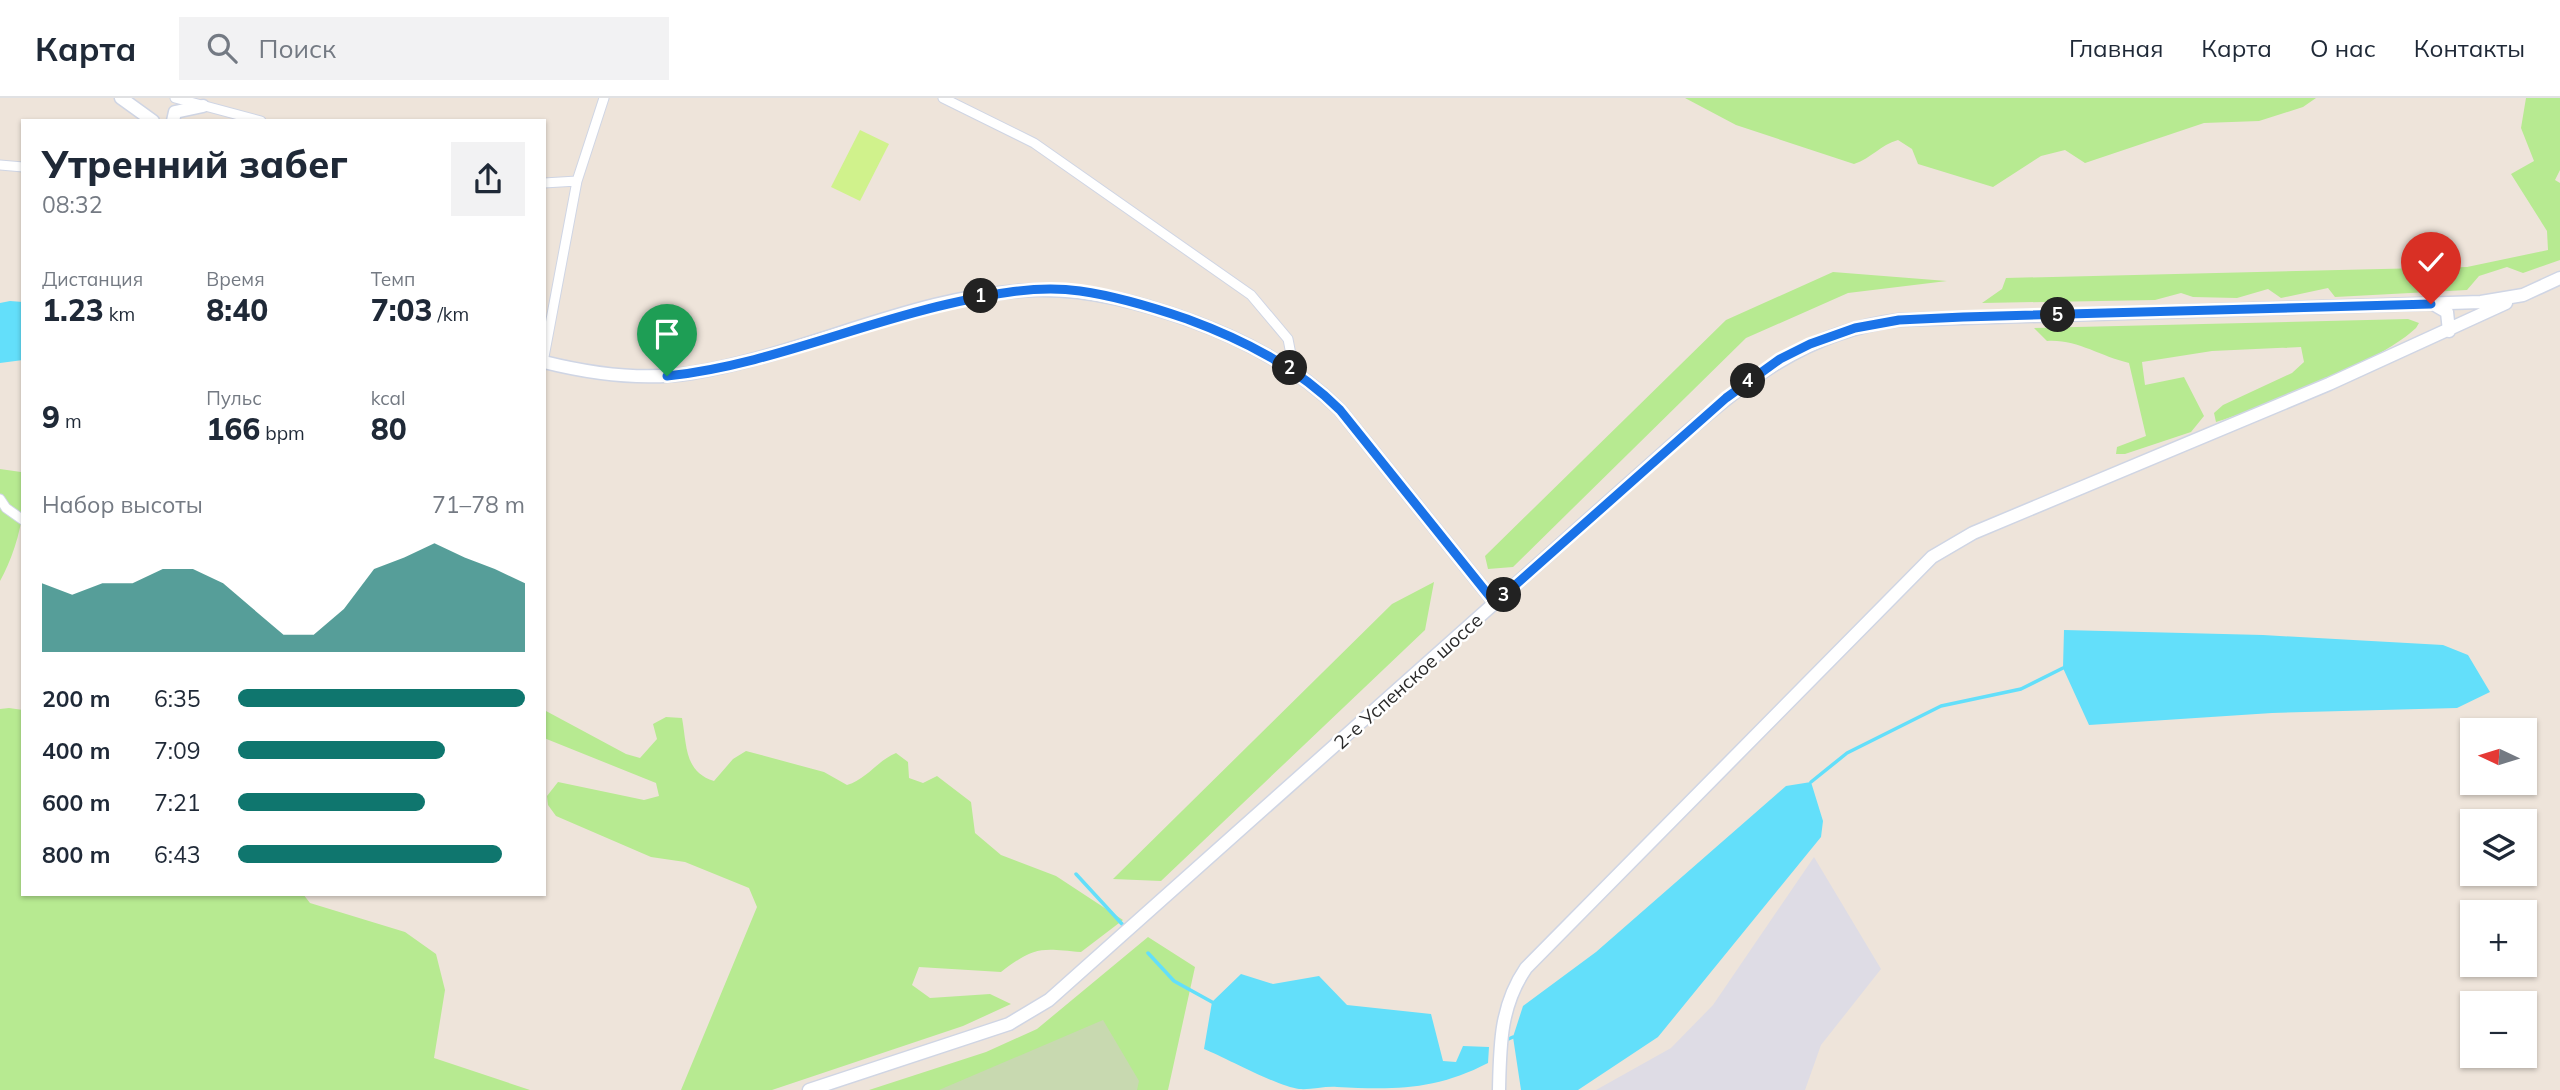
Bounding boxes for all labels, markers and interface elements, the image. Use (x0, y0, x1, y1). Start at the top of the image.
search box (179, 17, 669, 80)
text: Карта (35, 28, 137, 69)
icon: search (203, 29, 241, 67)
text: Поиск (259, 32, 336, 65)
text: Главная (2069, 33, 2163, 63)
text: Карта (2201, 33, 2272, 63)
text: О нас (2310, 33, 2376, 63)
text: Контакты (2414, 33, 2525, 63)
text: Утренний забег (42, 140, 348, 188)
button: share (451, 142, 525, 216)
text: 08:32 (42, 190, 102, 219)
pin (2401, 232, 2461, 304)
icon: check (2412, 243, 2450, 281)
text: Дистанция (42, 267, 143, 291)
text: Время (206, 267, 265, 291)
text: Темп (371, 267, 415, 291)
pin: 1 (964, 278, 998, 314)
text: 1 (975, 283, 986, 307)
text: 1.23 (42, 291, 104, 329)
text: 8:40 (206, 291, 268, 329)
text: 7:03 (371, 291, 432, 329)
pin: 5 (2040, 298, 2076, 332)
text: km (104, 302, 135, 326)
text: /km (432, 302, 469, 326)
text: 5 (2052, 302, 2063, 326)
pin (637, 304, 697, 376)
icon: arrive (648, 315, 686, 353)
pin: 2 (1272, 350, 1308, 386)
text: 2 (1284, 355, 1295, 379)
pin: 4 (1730, 364, 1766, 398)
text: 4 (1742, 368, 1753, 392)
text: Пульс (206, 386, 262, 410)
text: kcal (371, 386, 405, 410)
text: 9 (42, 398, 60, 436)
text: m (60, 409, 82, 433)
text: 166 (206, 410, 260, 448)
text: 80 (371, 410, 407, 448)
text: bpm (260, 421, 305, 445)
text: Набор высоты (42, 490, 203, 519)
text: 71–78 m (432, 490, 525, 519)
pin: 3 (1486, 578, 1522, 612)
text: 3 (1498, 582, 1509, 606)
street label: 2-е Успенское шоссе (1329, 608, 1487, 754)
text: 200 m (42, 684, 110, 713)
text: 6:35 (154, 684, 201, 713)
north arrow (2460, 718, 2538, 794)
map controls (2460, 718, 2537, 1068)
text: 400 m (42, 736, 110, 765)
text: 7:09 (154, 736, 201, 765)
text: 600 m (42, 788, 110, 817)
text: 7:21 (154, 788, 201, 817)
button: layers (2460, 809, 2537, 886)
text: 800 m (42, 840, 110, 869)
text: 6:43 (154, 840, 201, 869)
button: + (2460, 900, 2537, 977)
button: − (2460, 991, 2537, 1068)

